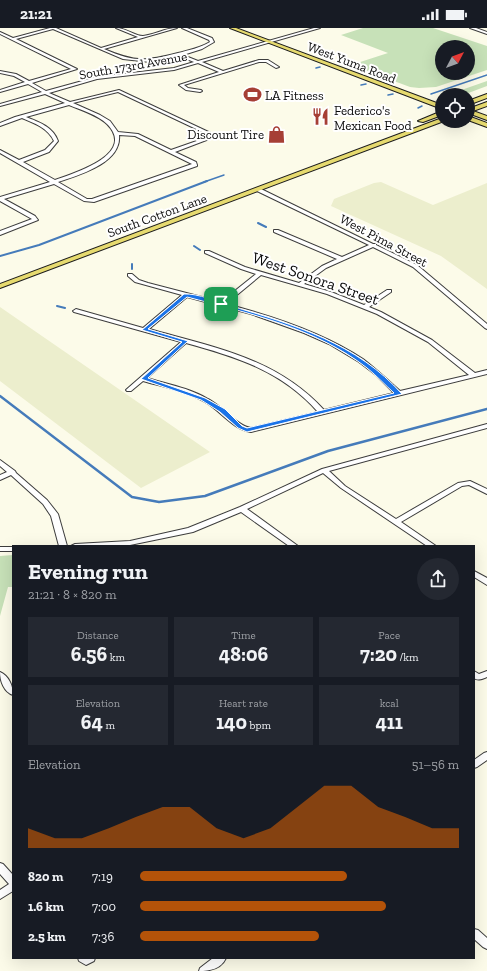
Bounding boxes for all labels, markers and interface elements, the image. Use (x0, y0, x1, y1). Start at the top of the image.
text: 21:21 (20, 5, 52, 23)
street label: West Yuma Road (305, 39, 398, 86)
north arrow (435, 40, 475, 80)
map controls (435, 40, 475, 128)
street label: South 173rd Avenue (78, 49, 188, 82)
sports icon: LA Fitness (242, 85, 262, 105)
place label: LA Fitness (265, 88, 324, 103)
button: locate (435, 88, 475, 128)
place label: Federico's Mexican Food (334, 103, 412, 133)
restaurant icon: Federico's Mexican Food (311, 107, 331, 127)
shop icon: Discount Tire (267, 124, 287, 144)
place label: Discount Tire (187, 127, 264, 142)
street label: South Cotton Lane (105, 191, 209, 240)
street label: West Pima Street (337, 211, 430, 270)
street label: West Sonora Street (250, 248, 382, 309)
pin (204, 287, 238, 321)
icon: arrive (210, 293, 232, 315)
text: Evening run (28, 558, 148, 585)
button: share (417, 558, 459, 600)
text: 21:21 · 8 × 820 m (28, 587, 116, 602)
text: Distance (77, 629, 119, 642)
text: Time (231, 629, 256, 642)
text: Pace (378, 629, 400, 642)
text: 6.56 (71, 642, 107, 666)
text: 48:06 (219, 642, 268, 666)
text: 7:20 (360, 642, 397, 666)
text: km (107, 651, 125, 664)
text: /km (397, 651, 418, 664)
text: Elevation (76, 697, 120, 710)
text: Heart rate (219, 697, 268, 710)
text: kcal (380, 697, 399, 710)
text: 64 (81, 710, 103, 734)
text: 140 (216, 710, 247, 734)
text: 411 (375, 710, 403, 734)
text: m (103, 719, 115, 732)
text: bpm (247, 719, 271, 732)
text: Elevation (28, 757, 80, 772)
text: 51–56 m (412, 757, 459, 772)
text: 820 m (28, 869, 63, 884)
text: 7:19 (92, 869, 113, 884)
text: 1.6 km (28, 899, 64, 914)
text: 7:00 (92, 899, 116, 914)
text: 2.5 km (28, 929, 66, 944)
text: 7:36 (92, 929, 114, 944)

